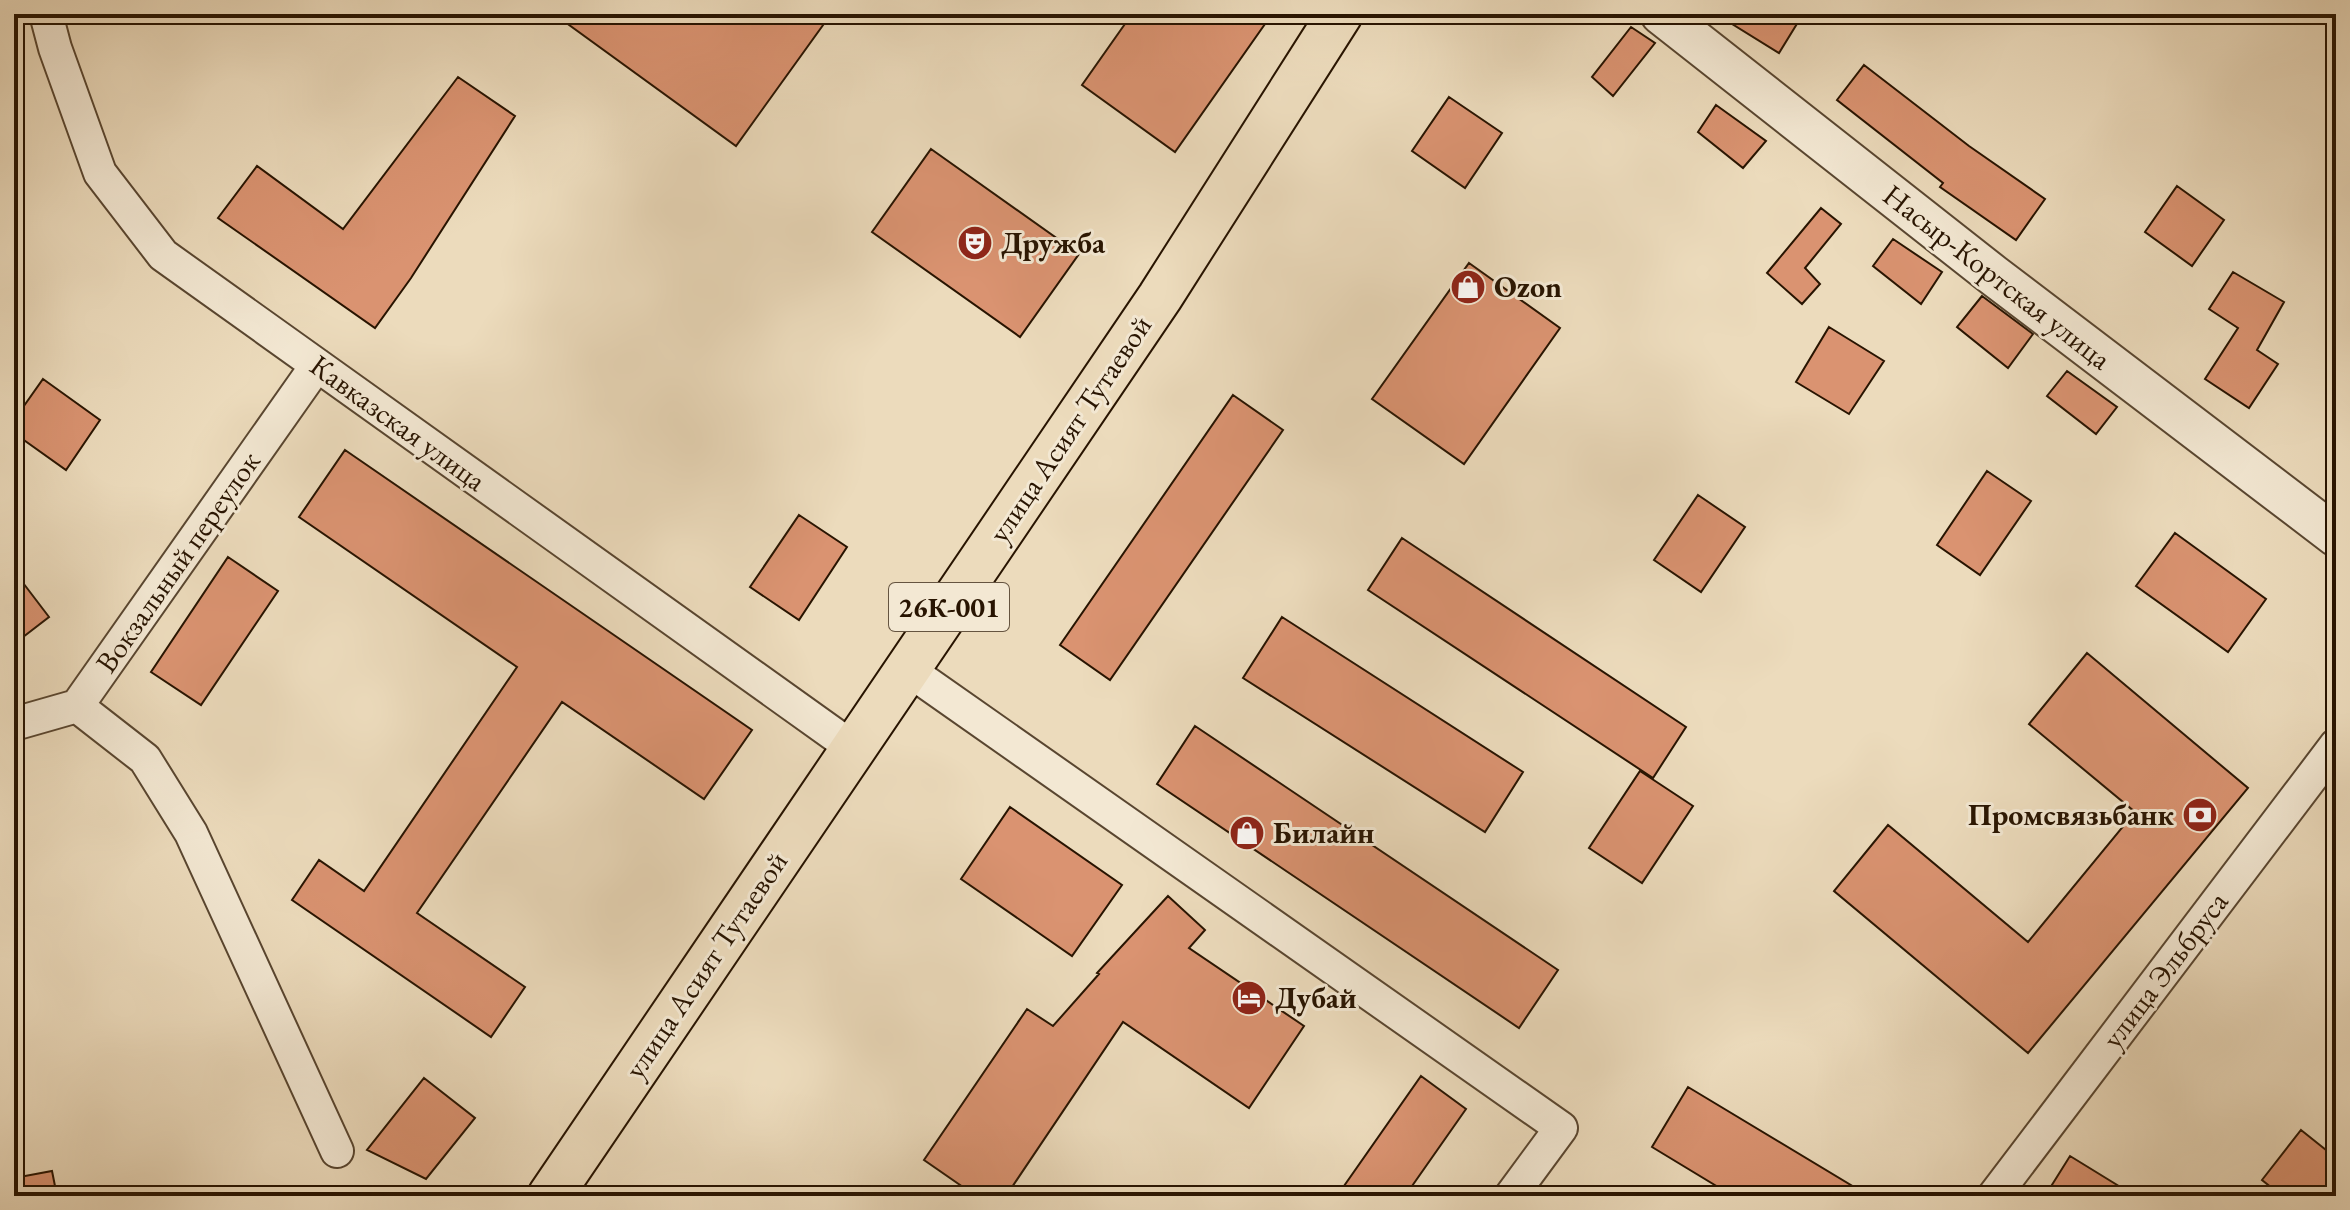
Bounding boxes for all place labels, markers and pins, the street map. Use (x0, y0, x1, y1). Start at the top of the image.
place label: Дружба (1001, 223, 1106, 262)
theatre icon: Дружба (956, 224, 994, 262)
place label: Ozon (1494, 267, 1562, 306)
shop icon: Ozon (1449, 268, 1487, 306)
place label: Промсвязьбанк (1968, 795, 2174, 834)
bank icon: Промсвязьбанк (2181, 796, 2219, 834)
place label: Билайн (1273, 813, 1374, 852)
shop icon: Билайн (1228, 814, 1266, 852)
place label: Дубай (1275, 978, 1357, 1017)
hotel icon: Дубай (1230, 979, 1268, 1017)

